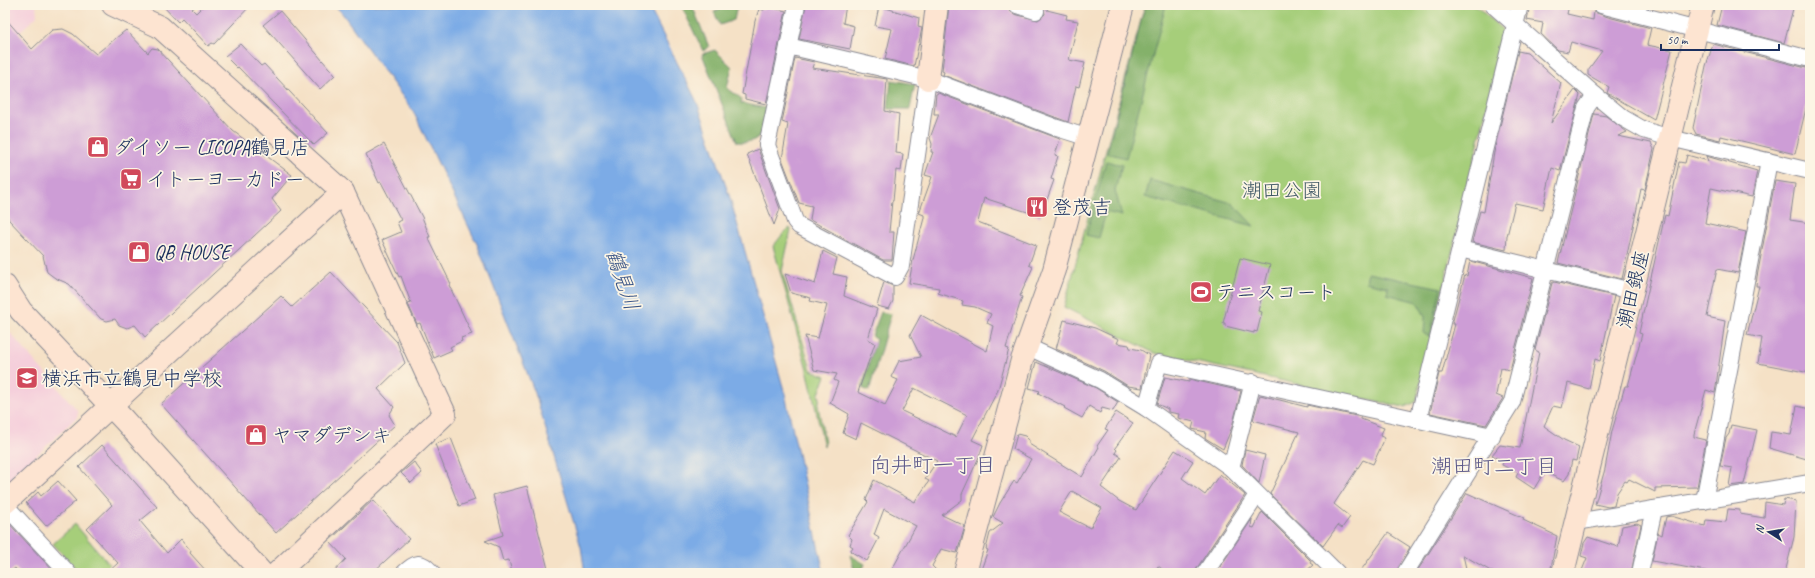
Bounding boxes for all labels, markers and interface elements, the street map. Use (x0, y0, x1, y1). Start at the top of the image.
scale bar (1661, 26, 1779, 52)
text: 50 m (1667, 32, 1689, 48)
shop icon: ダイソー LICOPA鶴見店 (85, 134, 111, 160)
place label: ダイソー LICOPA鶴見店 (114, 135, 310, 160)
supermarket icon: イトーヨーカドー (118, 166, 144, 192)
place label: イトーヨーカドー (146, 167, 305, 192)
park label: 潮田公園 (1242, 178, 1322, 203)
restaurant icon: 登茂吉 (1024, 194, 1050, 220)
place label: 登茂吉 (1052, 195, 1112, 220)
shop icon: QB HOUSE (126, 239, 152, 265)
place label: QB HOUSE (154, 240, 233, 265)
water label: 鶴見川 (600, 246, 646, 314)
street label: 潮田銀座 (1611, 247, 1655, 331)
sports icon: テニスコート (1188, 279, 1214, 305)
place label: テニスコート (1216, 280, 1336, 305)
school or university icon: 横浜市立鶴見中学校 (14, 365, 40, 391)
place label: 横浜市立鶴見中学校 (42, 366, 222, 391)
shop icon: ヤマダデンキ (243, 422, 269, 448)
place label: ヤマダデンキ (272, 423, 392, 448)
district label: 向井町一丁目 (870, 452, 996, 478)
district label: 潮田町二丁目 (1431, 453, 1557, 479)
north arrow (1749, 512, 1789, 552)
text: N (1752, 523, 1767, 535)

